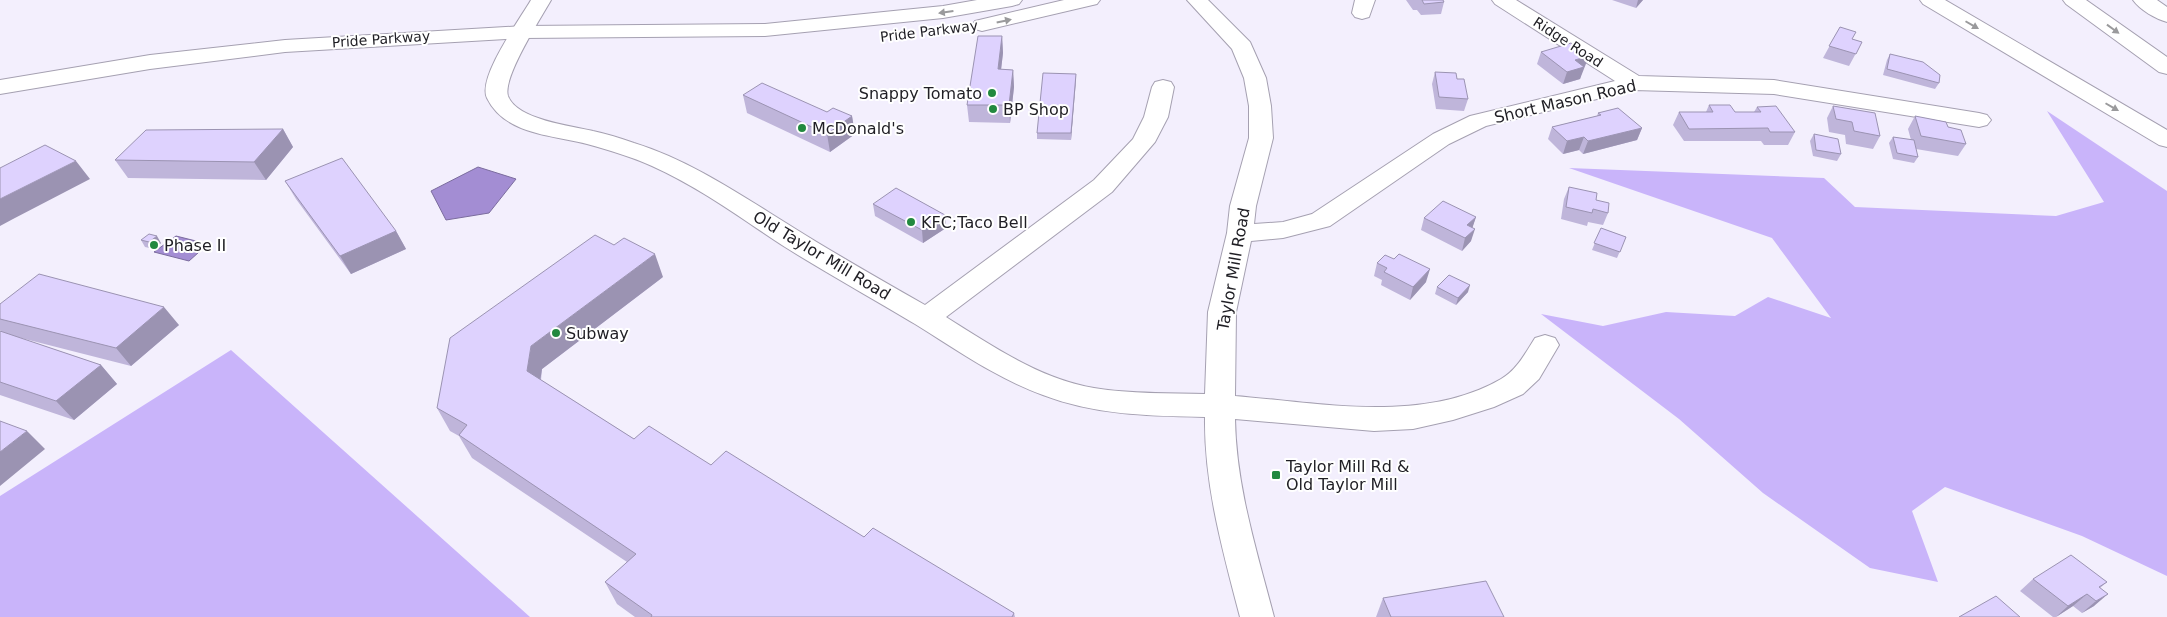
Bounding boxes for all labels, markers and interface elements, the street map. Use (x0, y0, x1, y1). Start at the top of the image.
one-way arrow (938, 8, 954, 16)
street label: Ridge Road (1530, 14, 1606, 70)
street label: Pride Parkway (879, 17, 979, 45)
one-way arrow (997, 17, 1012, 25)
one-way arrow (1965, 20, 1978, 29)
one-way arrow (2106, 23, 2119, 34)
street label: Pride Parkway (331, 28, 431, 50)
street label: Short Mason Road (1492, 76, 1638, 127)
place label: Snappy Tomato (859, 84, 982, 103)
marker: Snappy Tomato (986, 87, 998, 99)
place label: BP Shop (1003, 100, 1069, 119)
marker: BP Shop (987, 103, 999, 115)
one-way arrow (2105, 103, 2118, 112)
place label: McDonald's (812, 119, 904, 138)
marker: McDonald's (796, 122, 808, 134)
street label: Taylor Mill Road (1213, 206, 1254, 333)
street label: Old Taylor Mill Road (750, 207, 894, 304)
place label: KFC;Taco Bell (921, 213, 1028, 232)
marker: KFC;Taco Bell (905, 216, 917, 228)
place label: Phase II (164, 236, 226, 255)
marker: Phase II (148, 239, 160, 251)
place label: Subway (566, 324, 629, 343)
marker: Subway (550, 327, 562, 339)
place label: Taylor Mill Rd & Old Taylor Mill (1285, 457, 1409, 494)
marker: Taylor Mill Rd & Old Taylor Mill (1270, 469, 1282, 481)

